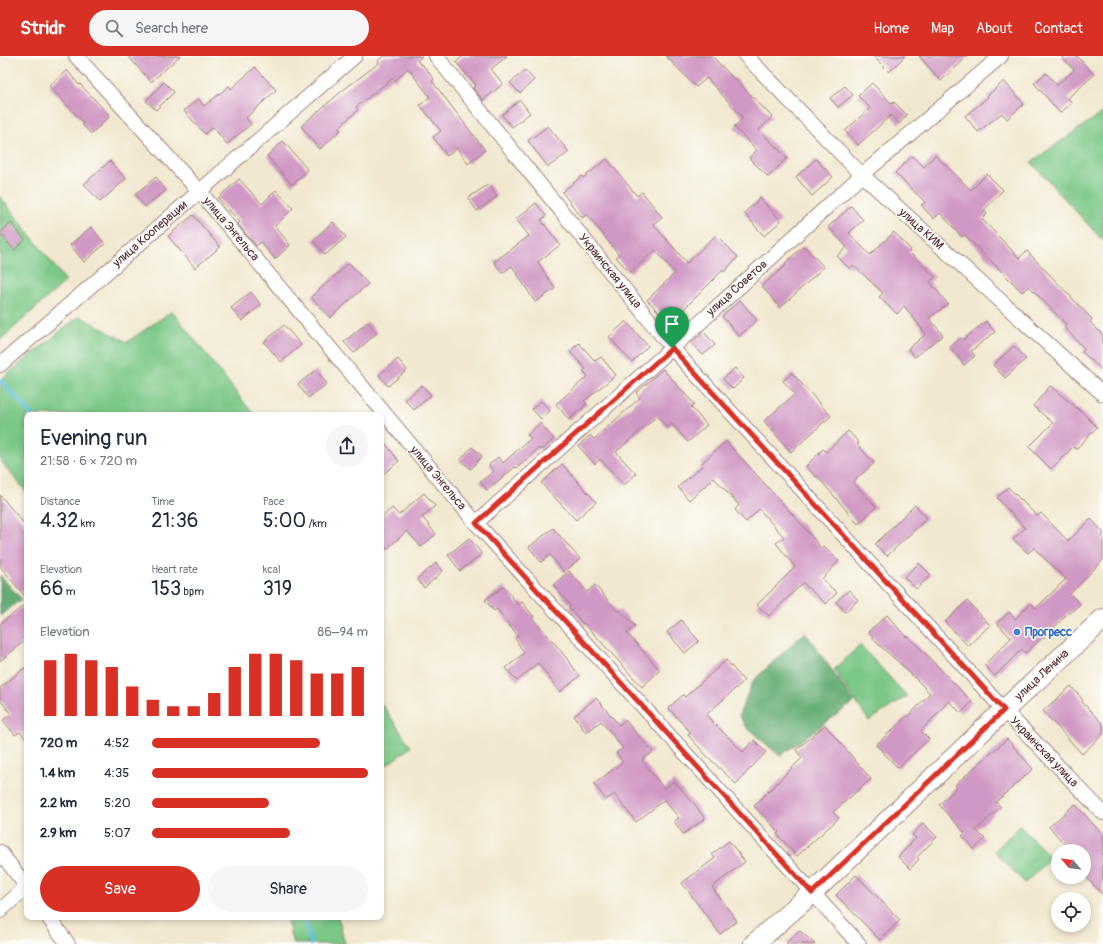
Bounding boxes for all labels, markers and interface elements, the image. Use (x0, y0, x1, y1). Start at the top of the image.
search box (89, 10, 369, 46)
text: Stridr (20, 16, 65, 40)
icon: search (103, 17, 125, 39)
text: Search here (135, 19, 208, 38)
text: Home (874, 20, 909, 37)
text: Map (931, 20, 954, 37)
text: About (976, 20, 1012, 37)
text: Contact (1034, 20, 1083, 37)
street label: улица Энгельса (199, 193, 262, 264)
street label: улица Кооперации (109, 197, 191, 271)
street label: улица КИМ (895, 204, 947, 253)
street label: Украинская улица (575, 231, 645, 312)
street label: улица Советов (703, 257, 771, 320)
pin (655, 307, 689, 348)
icon: arrive (661, 313, 683, 335)
text: Evening run (40, 424, 148, 452)
button: share (326, 425, 368, 467)
street label: улица Энгельса (406, 442, 469, 513)
text: 21:58 · 6 × 720 m (40, 453, 137, 469)
text: Distance (40, 495, 80, 508)
text: Time (151, 495, 174, 508)
text: Pace (263, 495, 284, 508)
text: 4.32 (40, 508, 78, 533)
text: 21:36 (151, 508, 198, 533)
text: 5:00 (263, 508, 306, 533)
text: km (78, 517, 95, 530)
text: /km (306, 517, 327, 530)
text: Elevation (40, 563, 82, 576)
text: Heart rate (151, 563, 198, 576)
text: kcal (263, 563, 281, 576)
text: 66 (40, 576, 63, 601)
text: 153 (151, 576, 181, 601)
text: 319 (263, 576, 292, 601)
text: m (63, 585, 75, 598)
text: bpm (181, 585, 204, 598)
text: Elevation (40, 624, 90, 640)
text: 86–94 m (318, 624, 368, 640)
place label: Прогресс (1025, 625, 1072, 640)
marker: Прогресс (1012, 627, 1022, 637)
street label: улица Ленина (1011, 646, 1072, 705)
street label: Украинская улица (1007, 714, 1082, 791)
text: 720 m (40, 735, 77, 751)
text: 4:52 (104, 735, 129, 751)
text: 1.4 km (40, 765, 75, 781)
text: 4:35 (104, 765, 129, 781)
text: 2.2 km (40, 795, 77, 811)
text: 5:20 (104, 795, 131, 811)
text: 2.9 km (40, 825, 77, 841)
text: 5:07 (104, 825, 130, 841)
north arrow (1051, 844, 1091, 884)
map controls (1051, 844, 1091, 932)
button: Save (40, 866, 200, 912)
button: Share (208, 866, 368, 912)
button: locate (1051, 892, 1091, 932)

